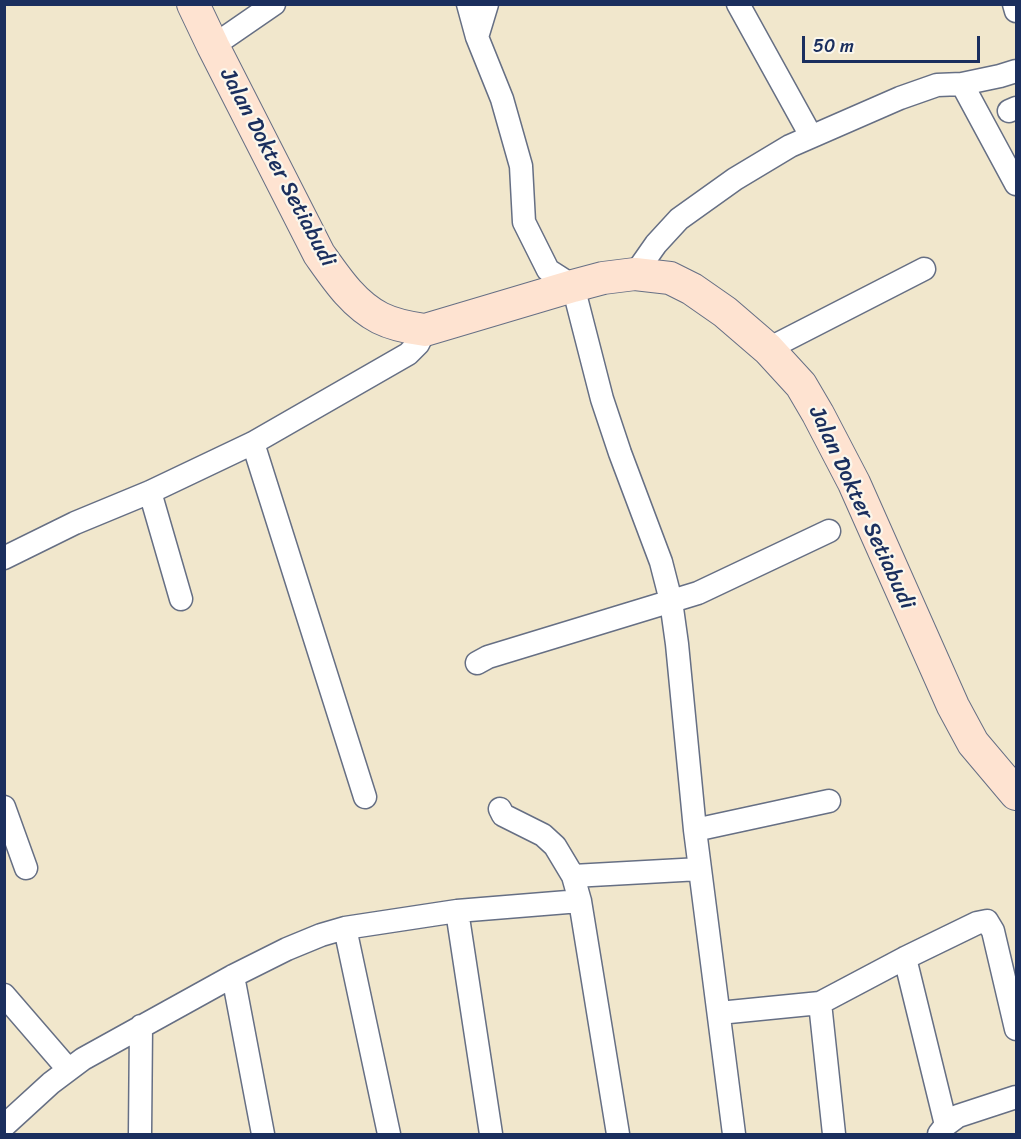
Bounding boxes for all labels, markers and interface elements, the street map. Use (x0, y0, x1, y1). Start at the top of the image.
scale bar (805, 24, 984, 62)
text: 50 m (813, 30, 854, 62)
street label: Jalan Dokter Setiabudi (213, 64, 341, 272)
street label: Jalan Dokter Setiabudi (802, 402, 920, 614)

